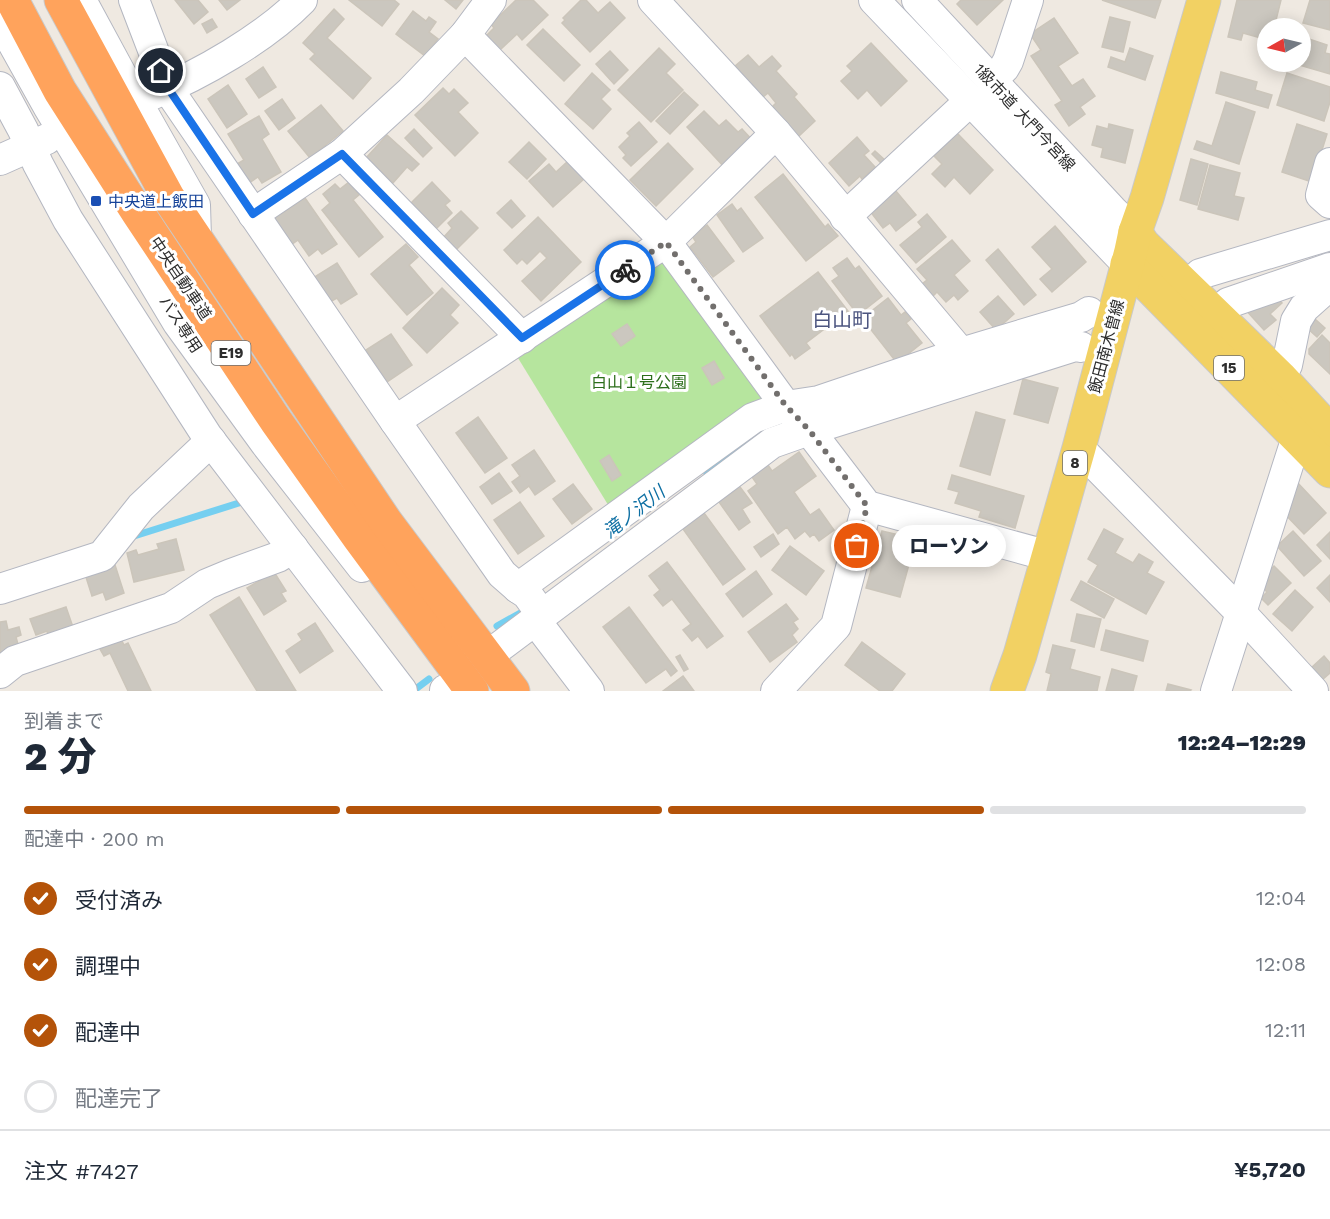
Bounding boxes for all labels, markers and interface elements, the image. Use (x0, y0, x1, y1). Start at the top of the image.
north arrow (1257, 18, 1311, 72)
map controls (1257, 18, 1311, 72)
pin (135, 45, 186, 96)
icon: home (144, 54, 177, 87)
street label: 1級市道 大門今宮線 (970, 60, 1079, 175)
place label: 中央道上飯田 (108, 192, 204, 211)
marker: 中央道上飯田 (89, 194, 103, 208)
street label: 中央自動車道 (146, 233, 215, 323)
courier (595, 240, 655, 300)
icon: bike (609, 254, 642, 287)
street label: バス専用 (155, 292, 206, 356)
street label: 飯田南木曽線 (1085, 297, 1128, 395)
district label: 白山町 (812, 308, 872, 332)
road number: E19 (212, 341, 250, 365)
road number: 15 (1214, 356, 1244, 380)
park label: 白山１号公園 (591, 373, 687, 392)
road number: 8 (1063, 451, 1087, 475)
water label: 滝ノ沢川 (599, 480, 670, 542)
pin (831, 520, 882, 571)
callout: ローソン (893, 525, 1007, 567)
icon: bag (840, 529, 873, 562)
text: ローソン (909, 534, 989, 558)
text: 到着まで (24, 709, 104, 733)
text: 12:24–12:29 (1178, 730, 1306, 755)
text: 2 分 (24, 734, 97, 779)
text: 配達中 · 200 m (24, 827, 165, 851)
icon: check (24, 882, 57, 915)
text: 12:04 (1256, 886, 1306, 910)
text: 受付済み (75, 888, 163, 913)
icon: check (24, 948, 57, 981)
text: 12:08 (1256, 952, 1306, 976)
text: 調理中 (75, 954, 141, 979)
icon: check (24, 1014, 57, 1047)
text: 12:11 (1265, 1018, 1306, 1042)
text: 配達中 (75, 1020, 141, 1045)
text: 配達完了 (75, 1086, 163, 1111)
text: ¥5,720 (1234, 1157, 1306, 1182)
text: 注文 #7427 (24, 1159, 139, 1184)

